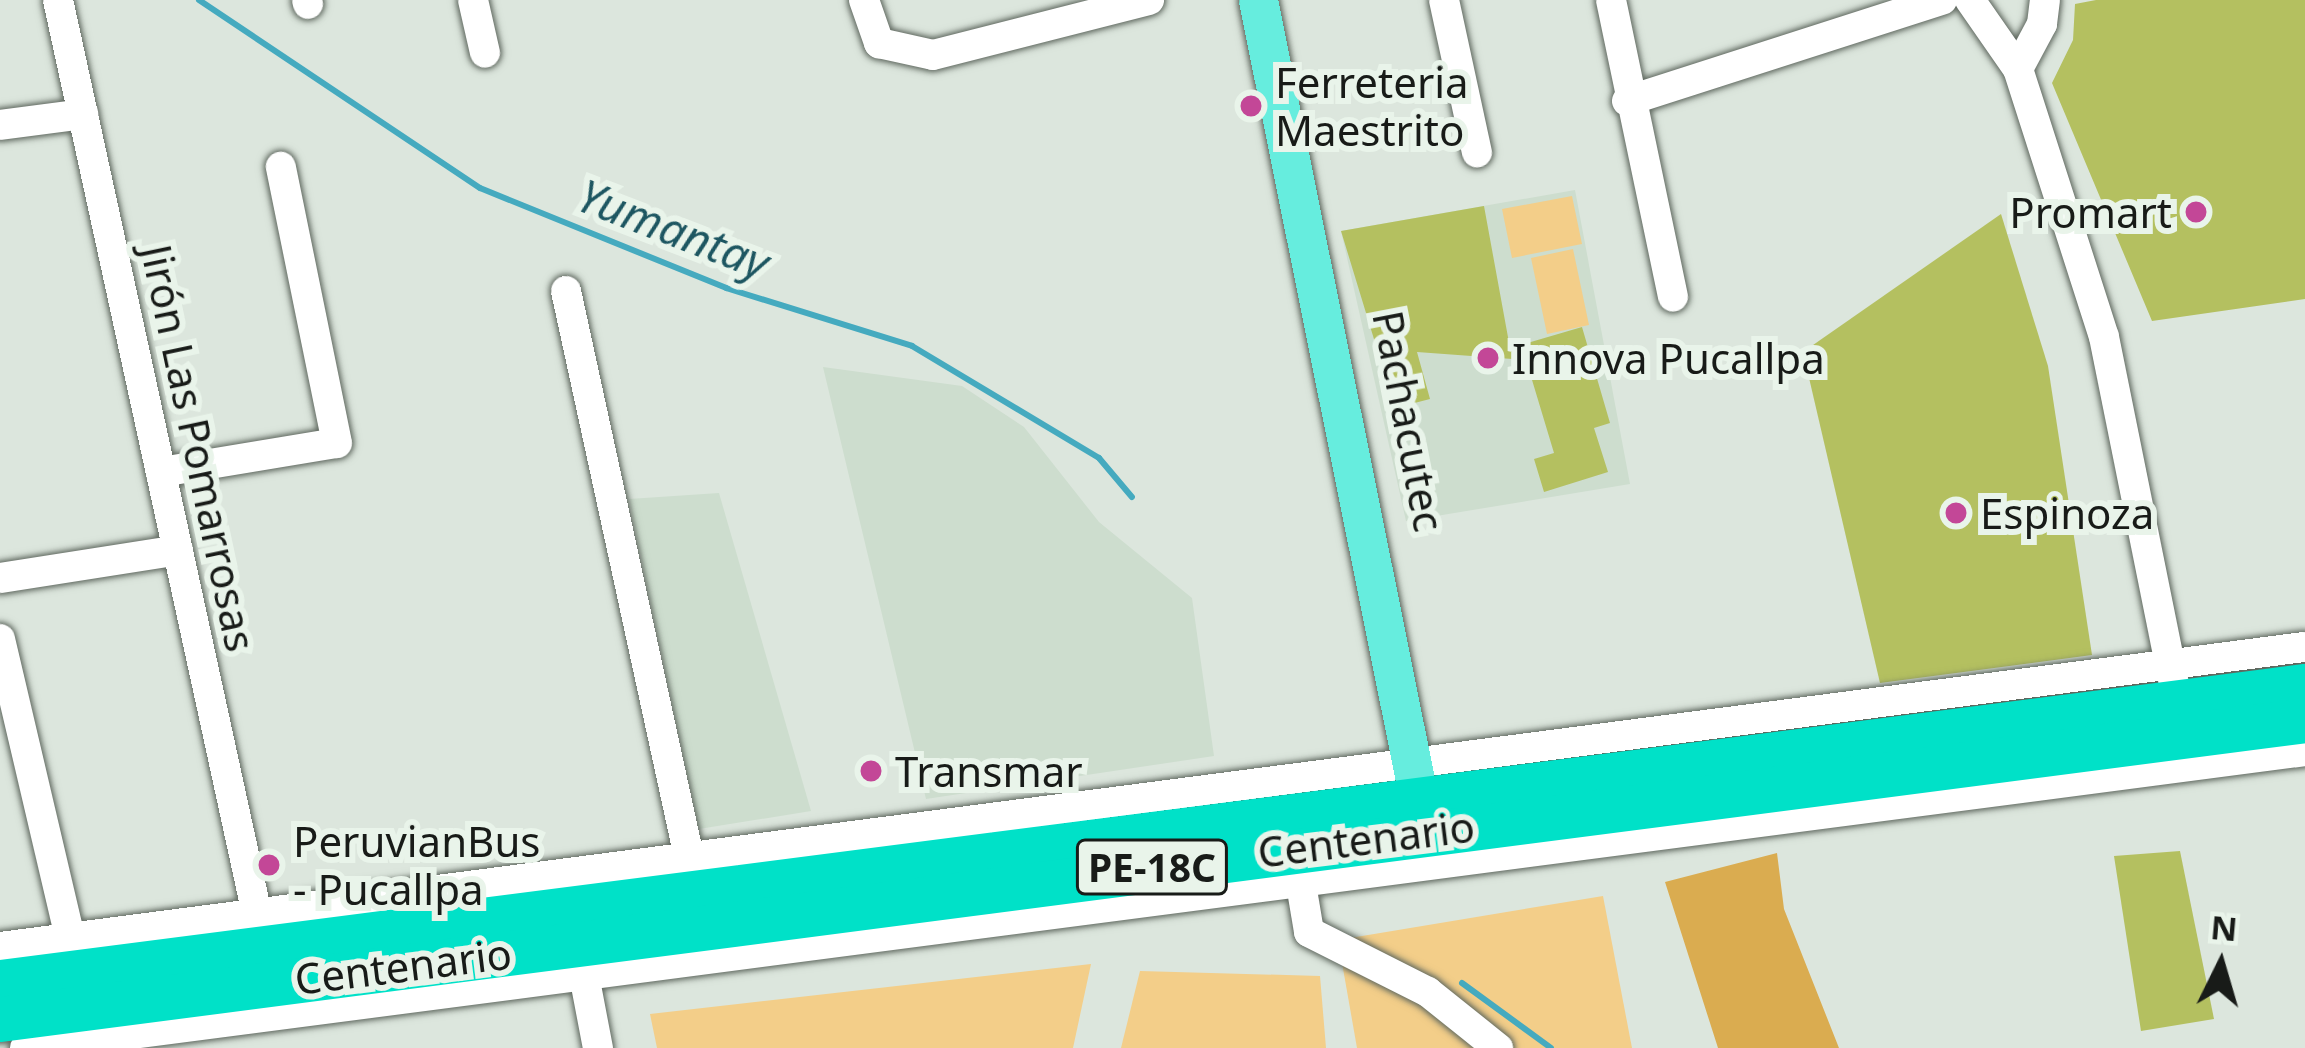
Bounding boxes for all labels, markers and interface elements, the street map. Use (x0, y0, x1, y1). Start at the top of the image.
place label: Ferreteria Maestrito (1275, 57, 1469, 156)
marker: Ferreteria Maestrito (1238, 93, 1264, 119)
water label: Yumantay (571, 168, 777, 290)
place label: Promart (2009, 187, 2172, 237)
marker: Promart (2183, 199, 2209, 225)
street label: Jirón Las Pomarrosas (131, 240, 267, 656)
street label: Pachacutec (1363, 306, 1455, 536)
place label: Innova Pucallpa (1512, 333, 1825, 383)
marker: Innova Pucallpa (1475, 345, 1501, 371)
place label: Espinoza (1980, 488, 2154, 538)
marker: Espinoza (1943, 500, 1969, 526)
place label: Transmar (895, 746, 1083, 796)
marker: Transmar (858, 758, 884, 784)
street label: Centenario (1255, 801, 1477, 877)
place label: PeruvianBus - Pucallpa (293, 816, 540, 914)
road number: PE-18C (1074, 834, 1230, 900)
marker: PeruvianBus - Pucallpa (256, 852, 282, 878)
north arrow (2161, 904, 2281, 1024)
text: N (2209, 904, 2240, 951)
street label: Centenario (292, 928, 514, 1004)

